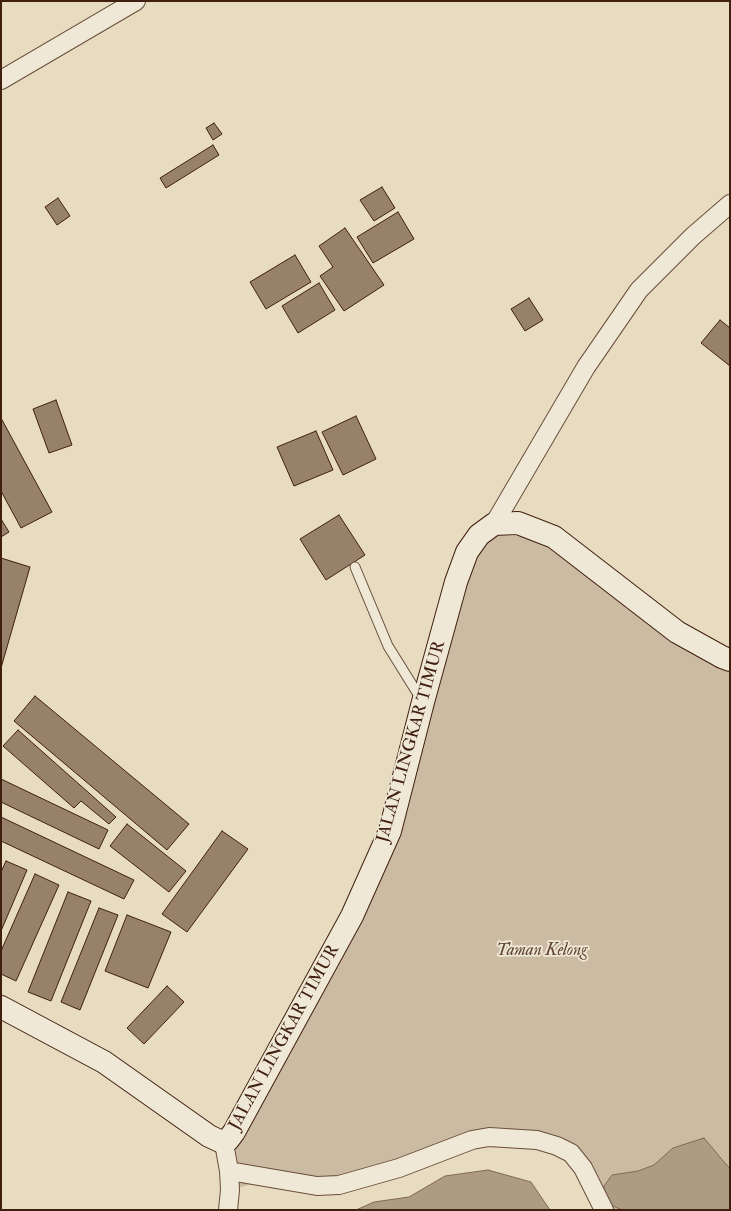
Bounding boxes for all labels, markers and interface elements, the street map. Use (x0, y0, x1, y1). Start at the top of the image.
street label: JALAN LINGKAR TIMUR (373, 639, 451, 845)
park label: Taman Kelong (496, 941, 588, 961)
street label: JALAN LINGKAR TIMUR (225, 942, 345, 1134)

